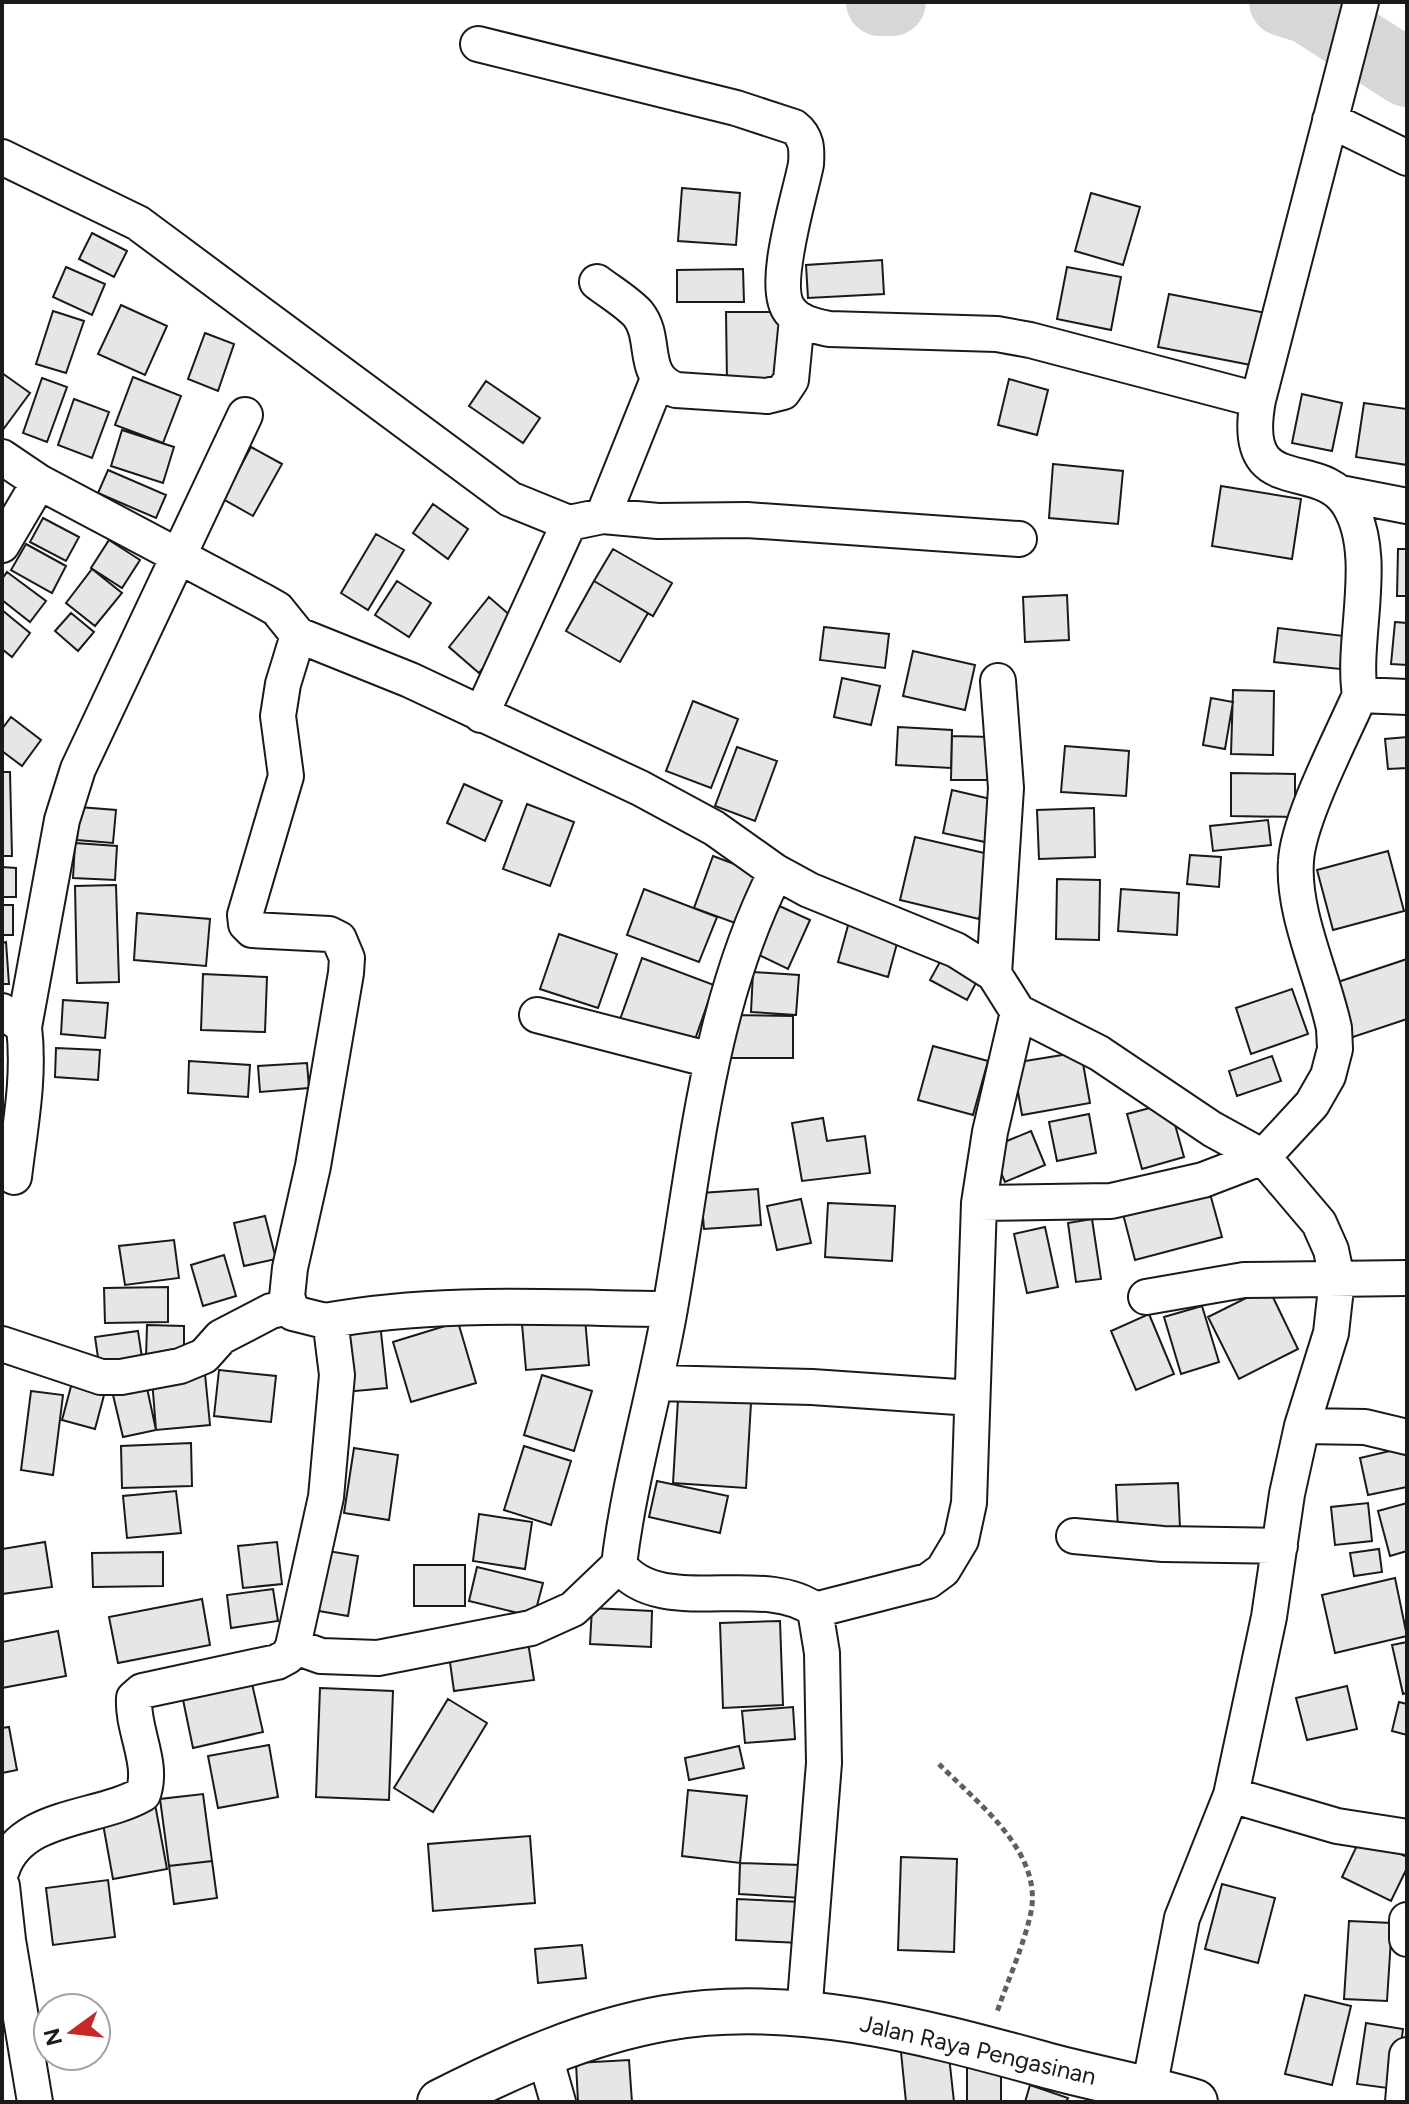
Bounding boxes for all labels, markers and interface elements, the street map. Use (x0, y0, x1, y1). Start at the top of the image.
north arrow (32, 1992, 112, 2072)
street label: Jalan Raya Pengasinan (857, 2008, 1099, 2091)
text: N (38, 2025, 68, 2049)

